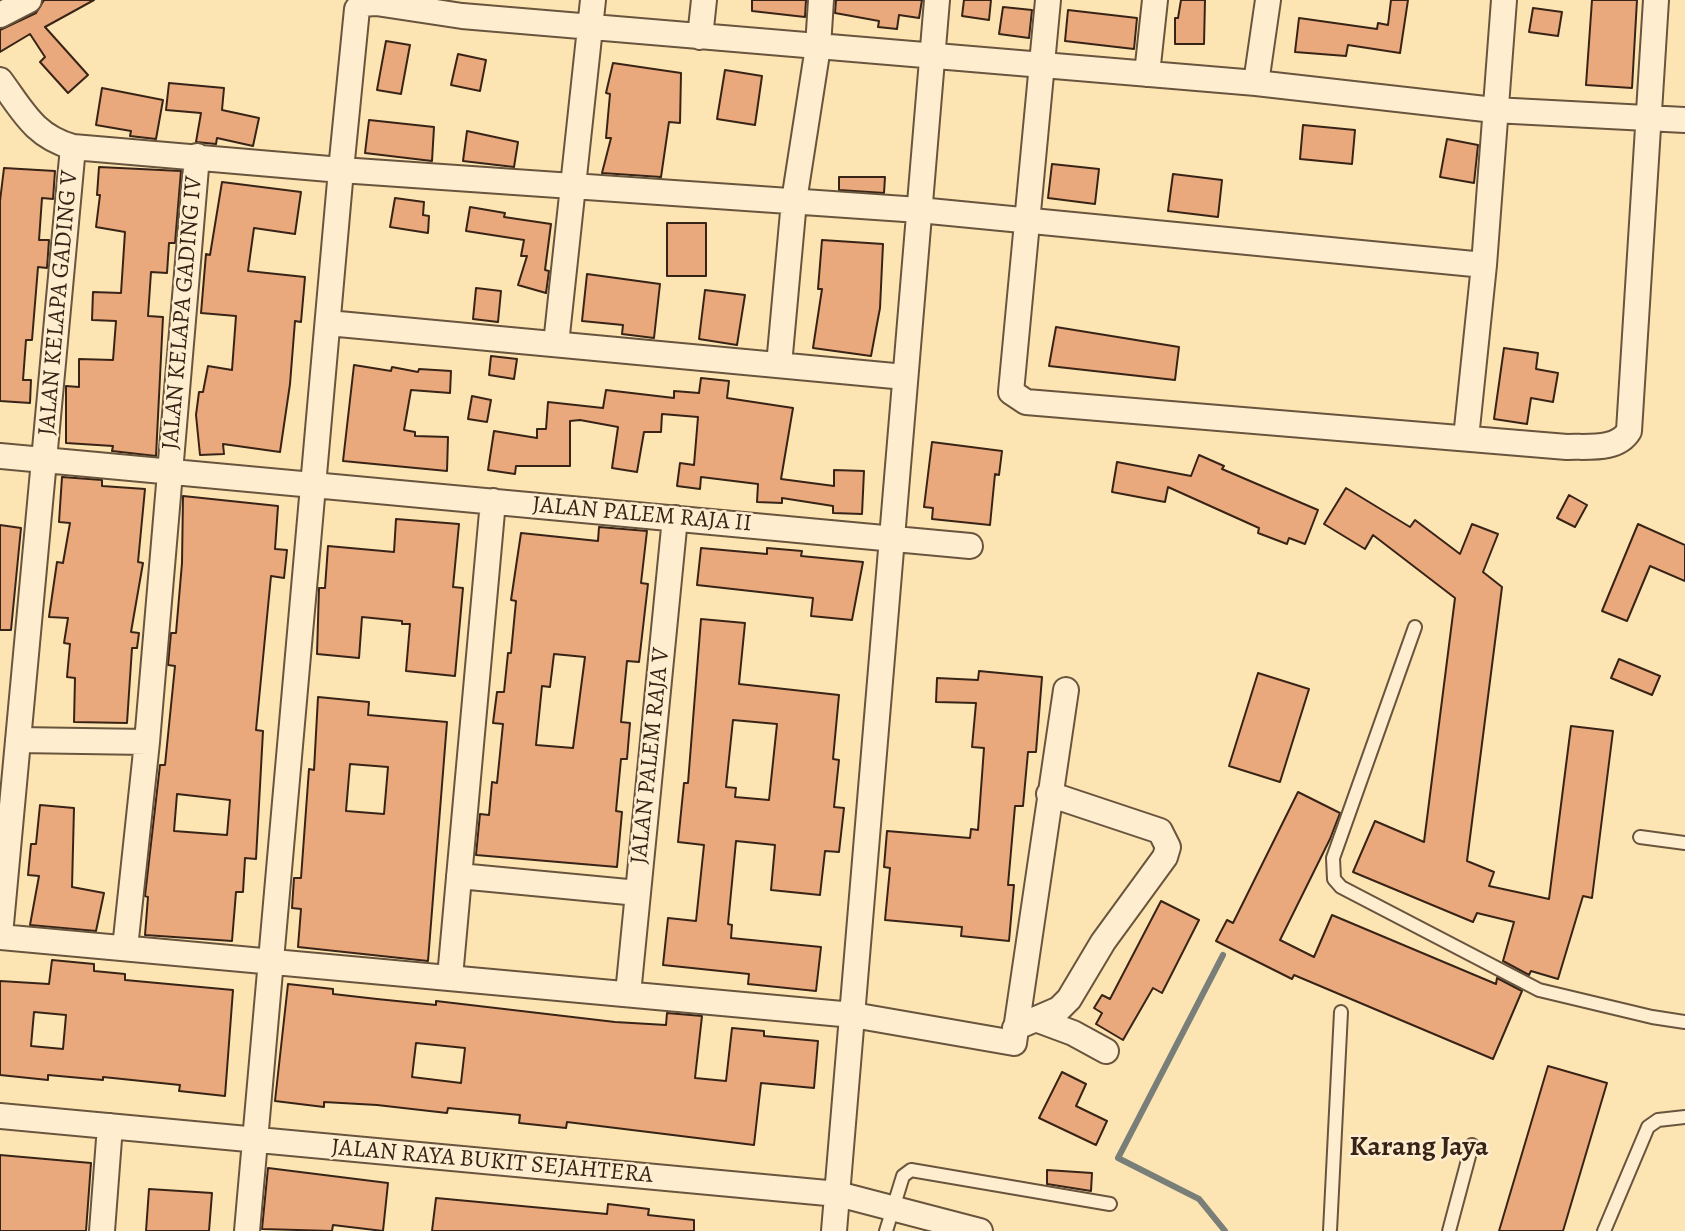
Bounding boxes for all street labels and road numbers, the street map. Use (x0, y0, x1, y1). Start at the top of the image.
street label: JALAN KELAPA GADING V (33, 169, 85, 437)
street label: JALAN KELAPA GADING IV (157, 175, 209, 451)
street label: JALAN PALEM RAJA II (531, 491, 753, 539)
street label: JALAN PALEM RAJA V (625, 646, 677, 866)
street label: JALAN RAYA BUKIT SEJAHTERA (330, 1134, 654, 1190)

